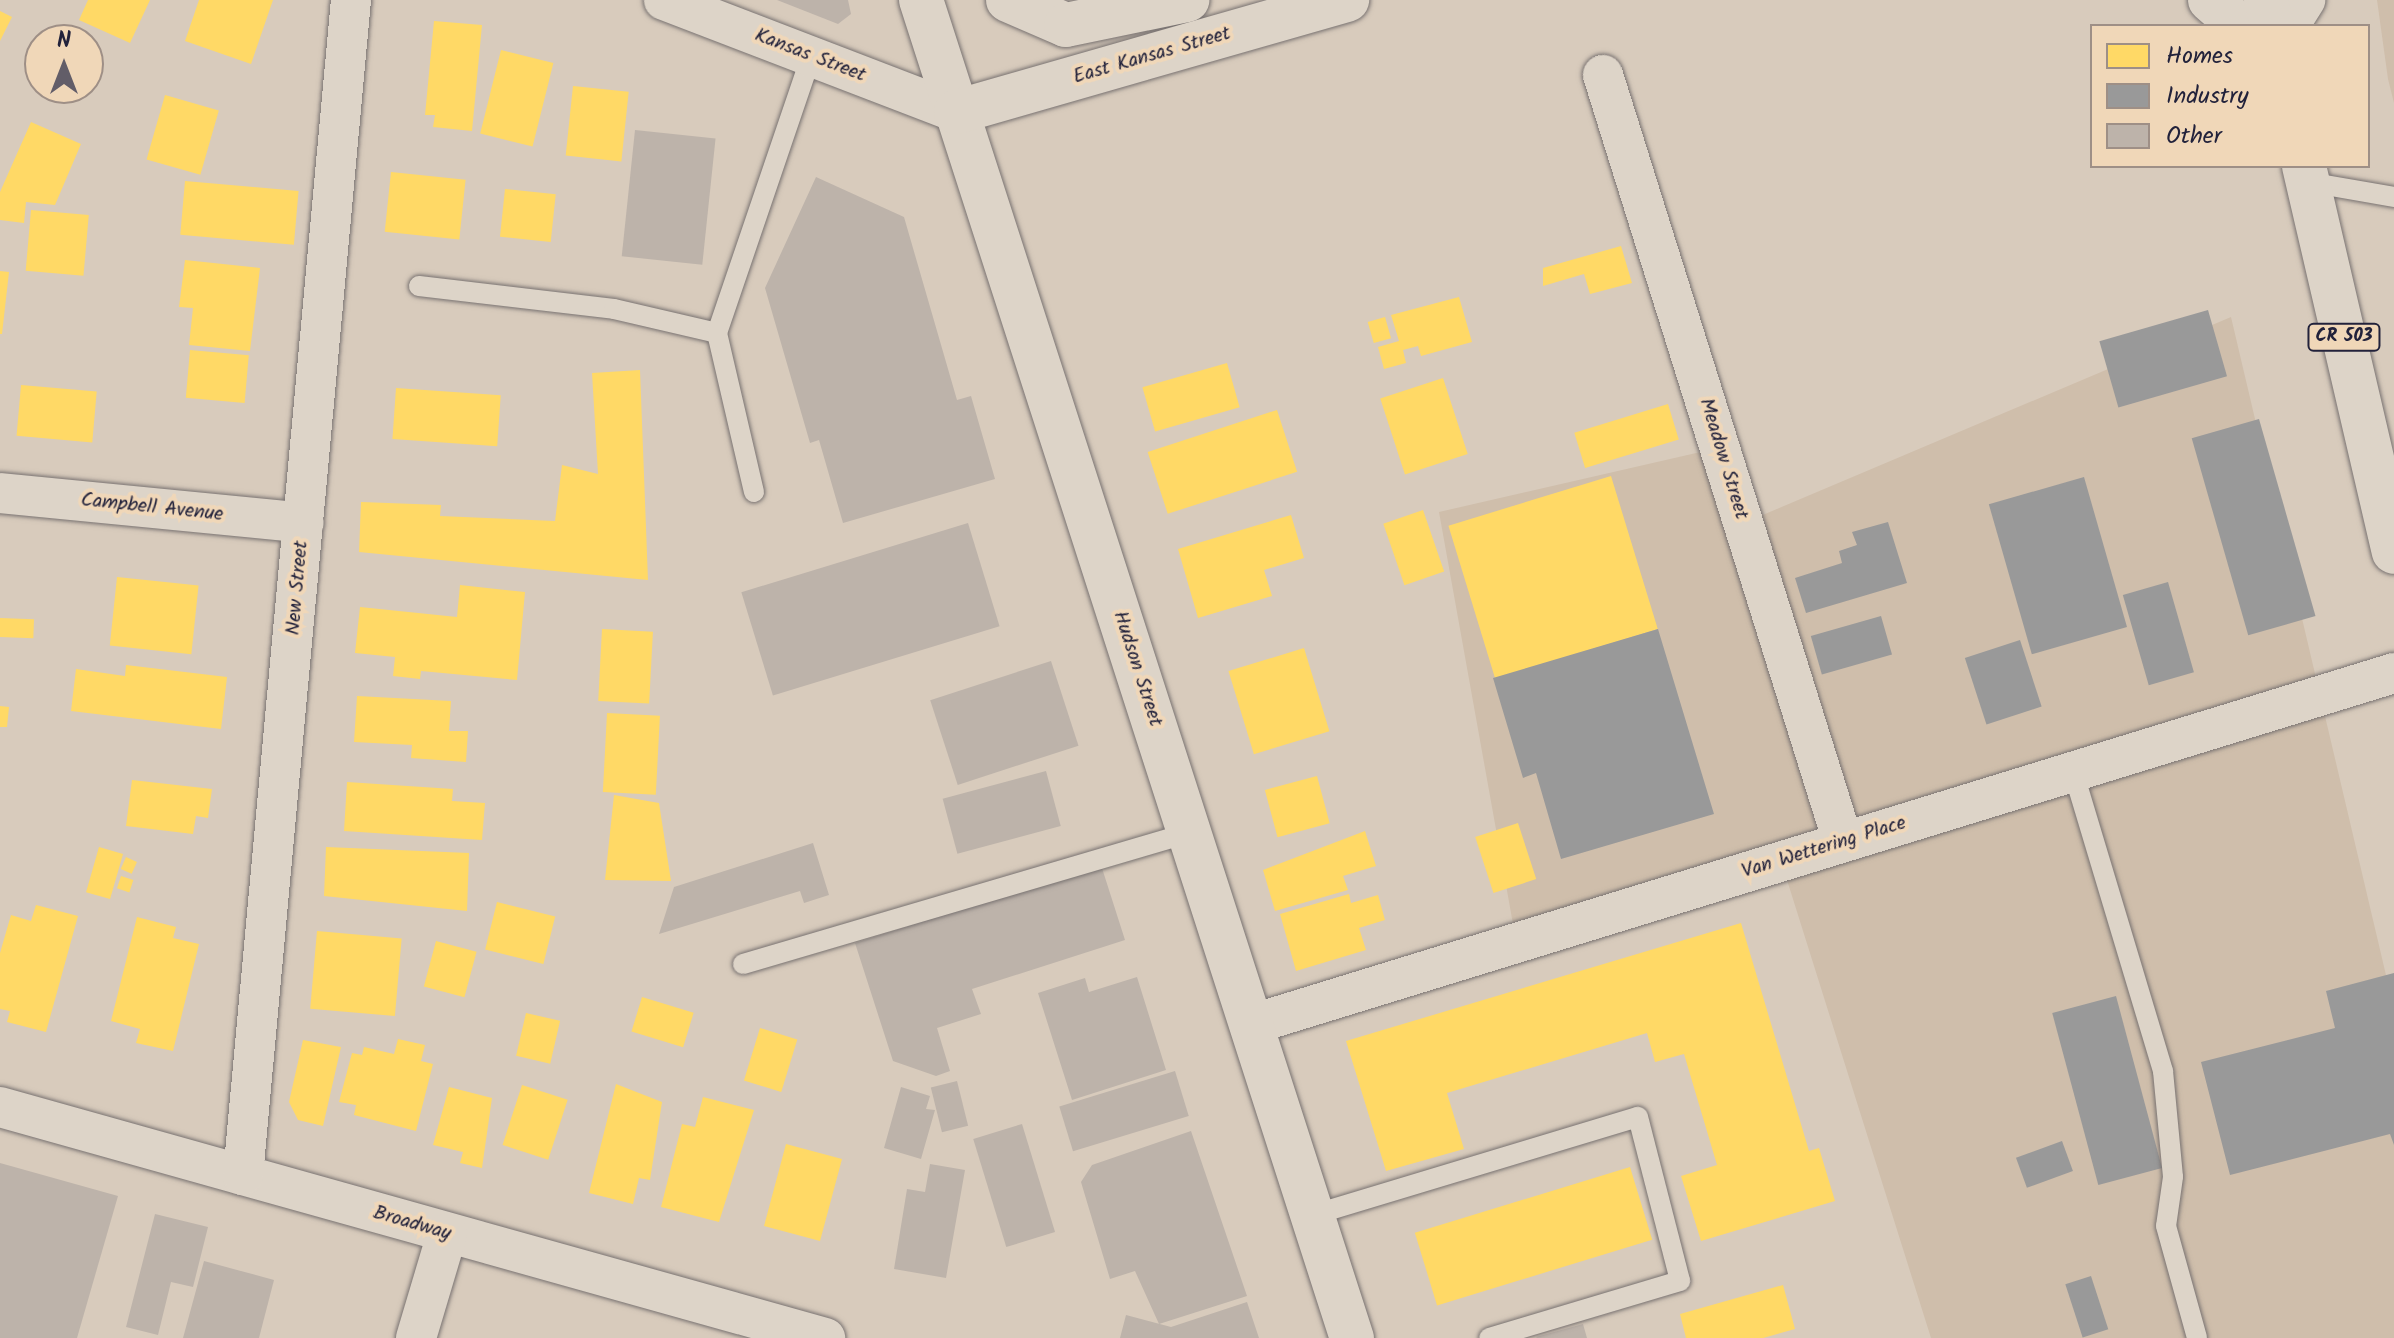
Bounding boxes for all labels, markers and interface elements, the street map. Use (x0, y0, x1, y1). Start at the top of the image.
street label: East Kansas Street (1071, 22, 1233, 90)
north arrow (24, 24, 104, 104)
text: N (57, 24, 71, 59)
street label: Kansas Street (751, 24, 869, 88)
legend (2090, 24, 2370, 168)
text: Homes (2166, 37, 2233, 76)
text: Industry (2166, 77, 2248, 116)
text: Other (2166, 117, 2222, 156)
road number: CR 503 (2306, 323, 2382, 351)
street label: Meadow Street (1693, 396, 1753, 522)
street label: Campbell Avenue (80, 489, 224, 527)
street label: New Street (282, 540, 314, 636)
street label: Hudson Street (1107, 608, 1167, 730)
street label: Van Wettering Place (1739, 812, 1909, 884)
street label: Broadway (370, 1201, 454, 1247)

